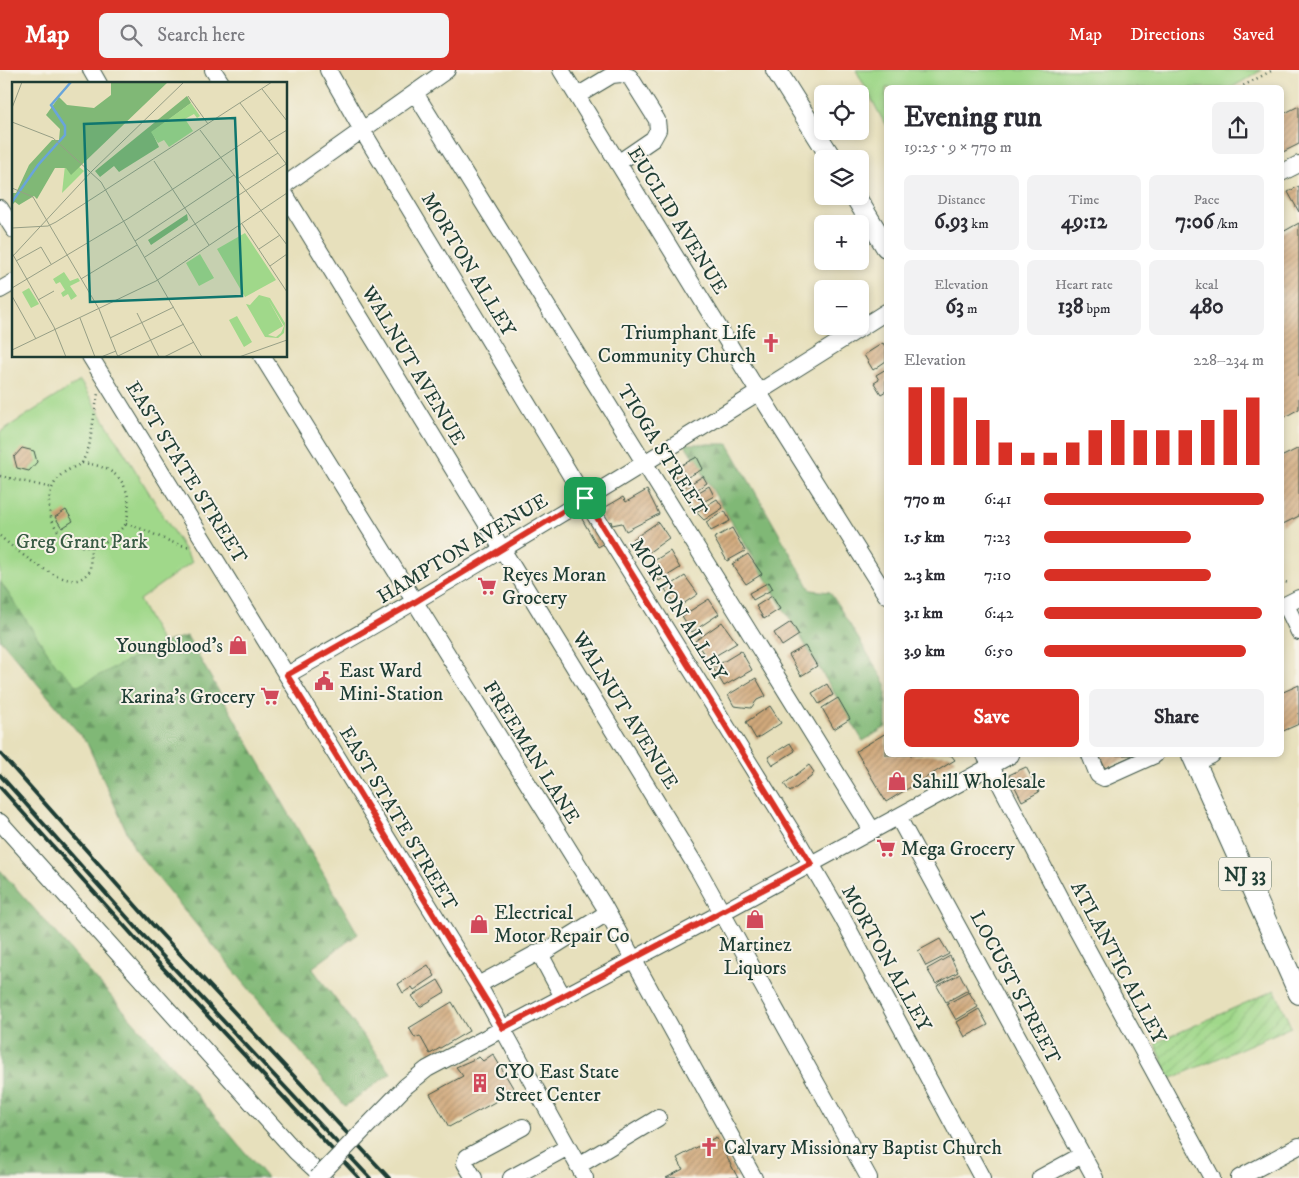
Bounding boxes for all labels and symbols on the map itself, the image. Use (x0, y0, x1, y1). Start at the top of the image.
inset map (12, 82, 288, 358)
street label: EUCLID AVENUE (621, 142, 732, 299)
street label: MORTON ALLEY (415, 188, 521, 342)
street label: WALNUT AVENUE (355, 281, 470, 450)
place label: Triumphant Life Community Church (598, 321, 757, 369)
church icon: Triumphant Life Community Church (760, 332, 782, 354)
street label: EAST STATE STREET (119, 377, 252, 569)
street label: TIOGA STREET (611, 380, 712, 521)
pin (564, 477, 606, 519)
street label: HAMPTON AVENUE (373, 488, 553, 610)
park label: Greg Grant Park (16, 530, 148, 555)
street label: MORTON ALLEY (624, 534, 732, 686)
place label: Reyes Moran Grocery (502, 563, 607, 611)
supermarket icon: Reyes Moran Grocery (476, 575, 498, 597)
street label: WALNUT AVENUE (566, 626, 683, 794)
place label: Youngblood's (116, 634, 223, 659)
shop icon: Youngblood's (227, 634, 249, 656)
place label: East Ward Mini-Station (339, 659, 444, 707)
public building icon: East Ward Mini-Station (313, 670, 335, 692)
street label: FREEMAN LANE (477, 677, 585, 829)
place label: Karina's Grocery (120, 685, 255, 710)
supermarket icon: Karina's Grocery (259, 685, 281, 707)
street label: EAST STATE STREET (333, 722, 463, 915)
shop icon: Sahill Wholesale (886, 770, 908, 792)
place label: Sahill Wholesale (912, 770, 1046, 795)
supermarket icon: Mega Grocery (875, 837, 897, 859)
place label: Mega Grocery (901, 837, 1015, 862)
road number: NJ 33 (1219, 858, 1271, 891)
street label: ATLANTIC ALLEY (1064, 877, 1171, 1049)
street label: MORTON ALLEY (835, 881, 936, 1037)
place label: Electrical Motor Repair Co (494, 901, 629, 949)
street label: LOCUST STREET (964, 907, 1066, 1068)
shop icon: Martinez Liquors (744, 908, 766, 930)
shop icon: Electrical Motor Repair Co (468, 913, 490, 935)
place label: Martinez Liquors (718, 933, 792, 981)
place label: CYO East State Street Center (495, 1060, 619, 1108)
building icon: CYO East State Street Center (469, 1072, 491, 1094)
church icon: Calvary Missionary Baptist Church (698, 1136, 720, 1158)
place label: Calvary Missionary Baptist Church (724, 1136, 1002, 1161)

